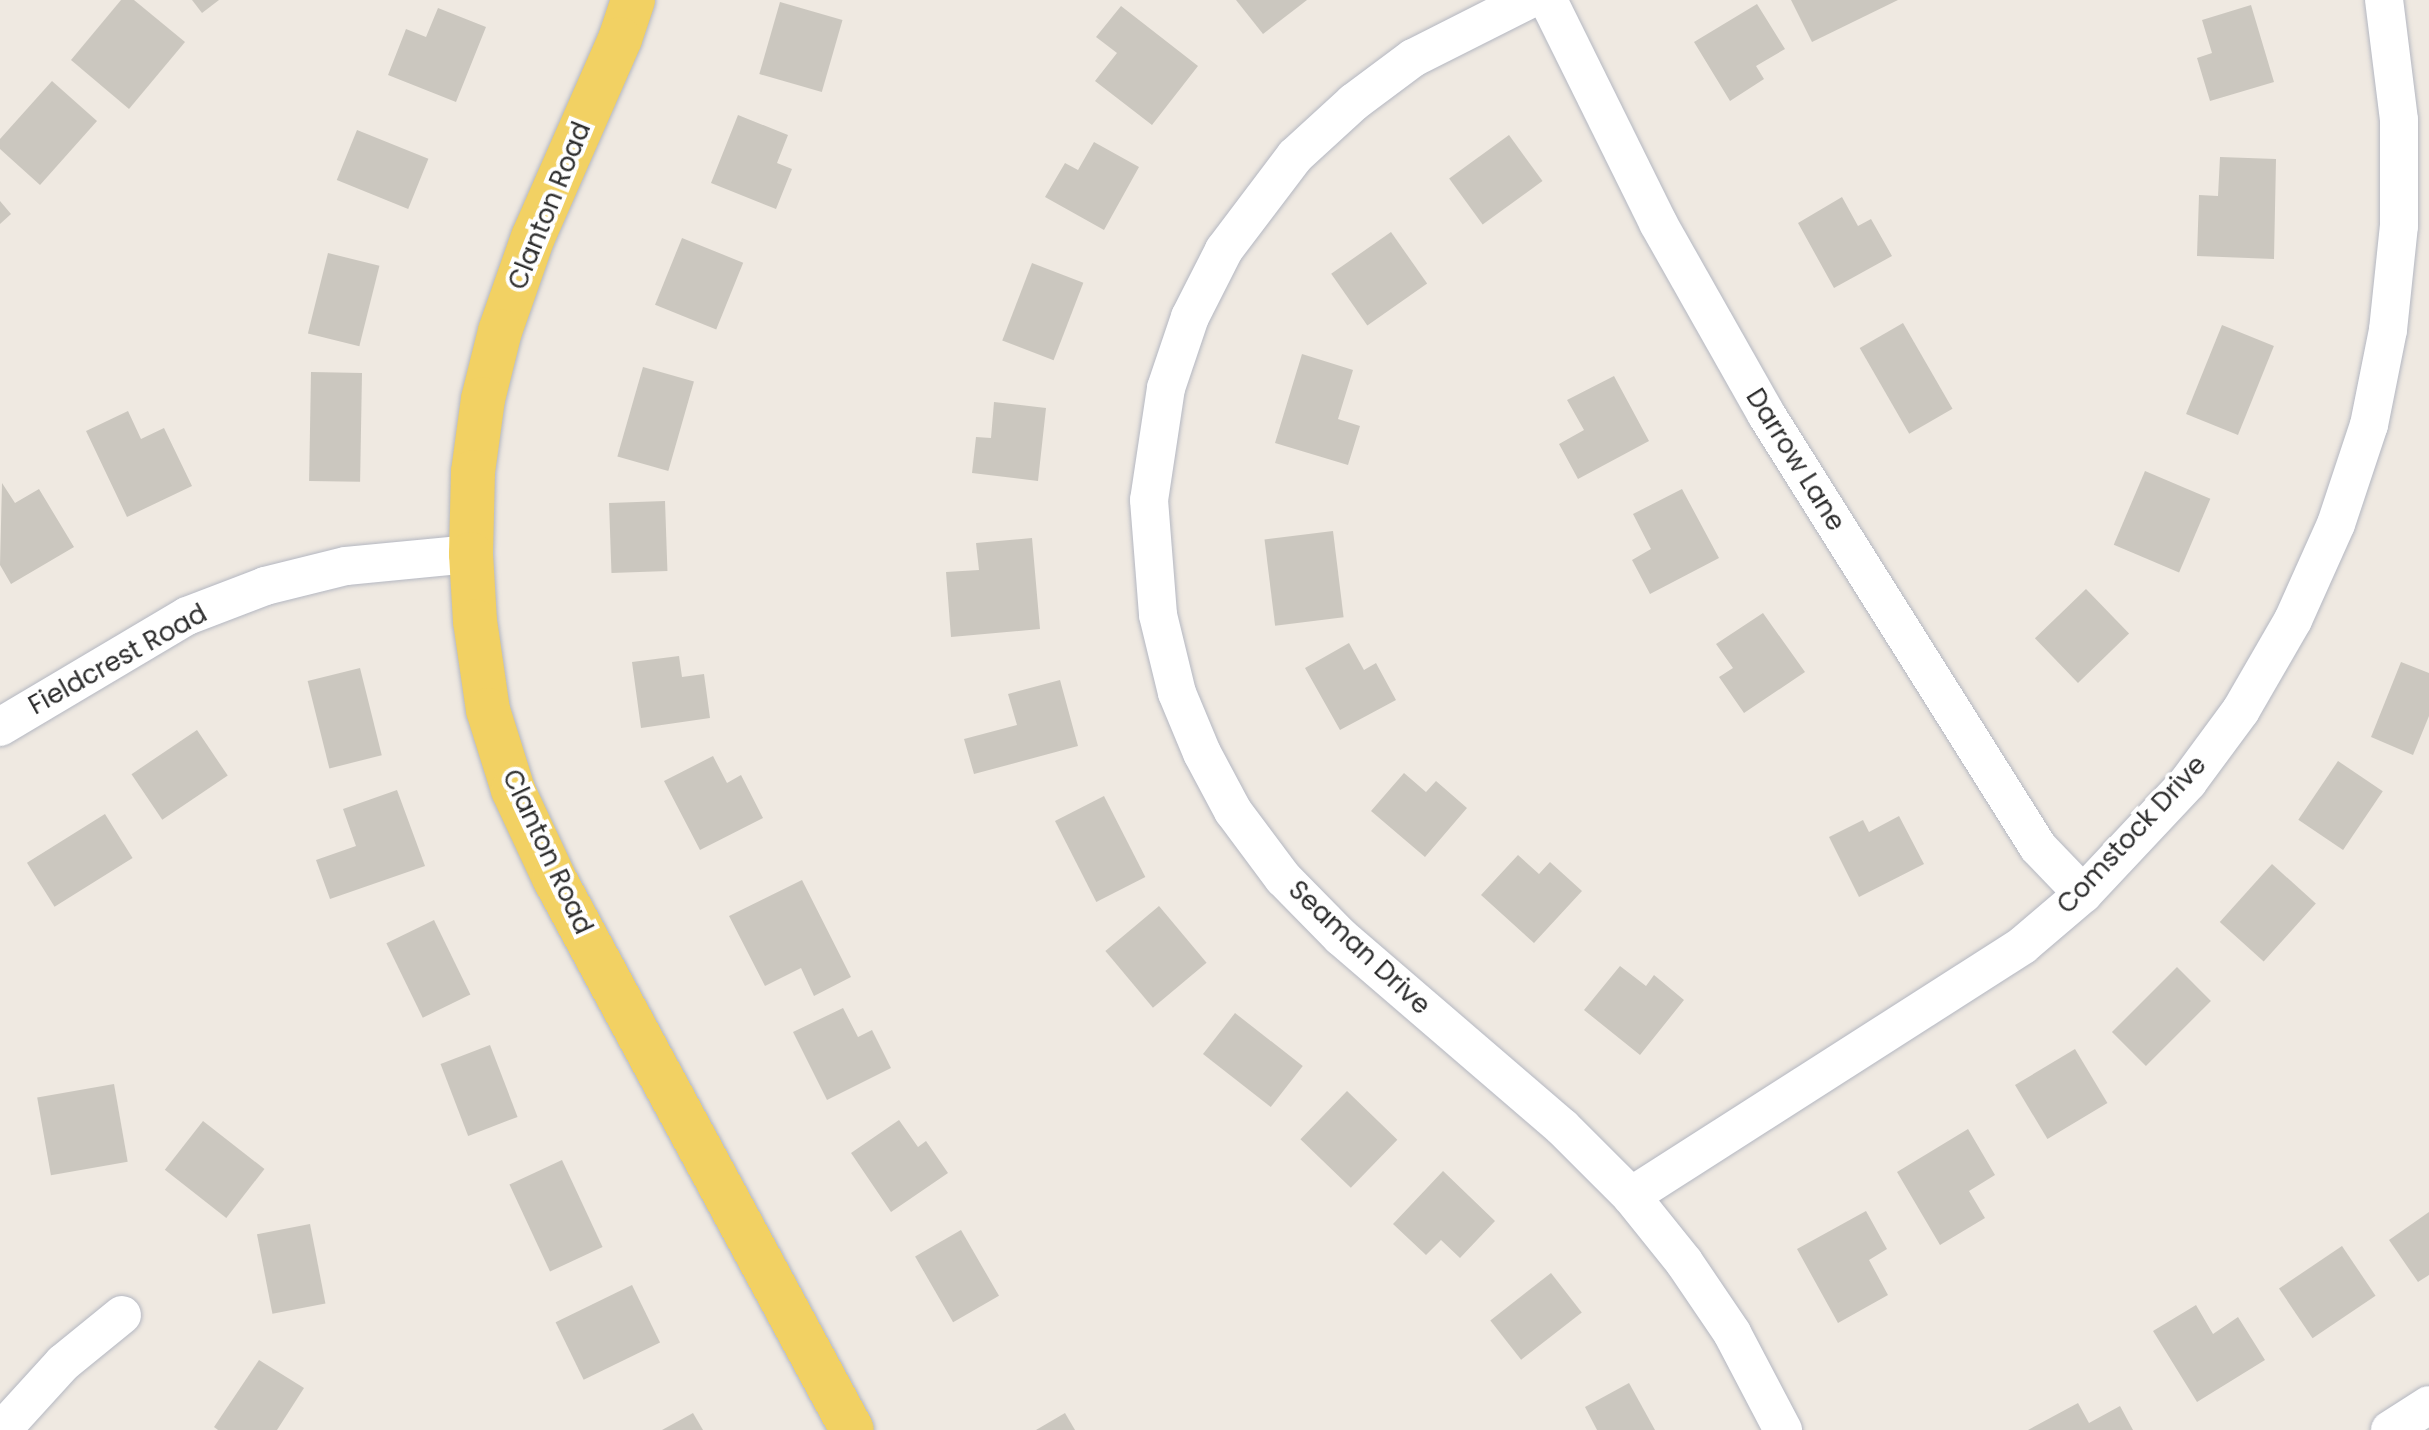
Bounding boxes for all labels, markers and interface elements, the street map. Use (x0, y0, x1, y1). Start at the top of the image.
street label: Clanton Road (502, 118, 598, 294)
street label: Darrow Lane (1739, 383, 1851, 537)
street label: Fieldcrest Road (24, 598, 212, 722)
street label: Comstock Drive (2051, 750, 2213, 920)
street label: Clanton Road (495, 765, 599, 939)
street label: Seaman Drive (1282, 875, 1436, 1021)

